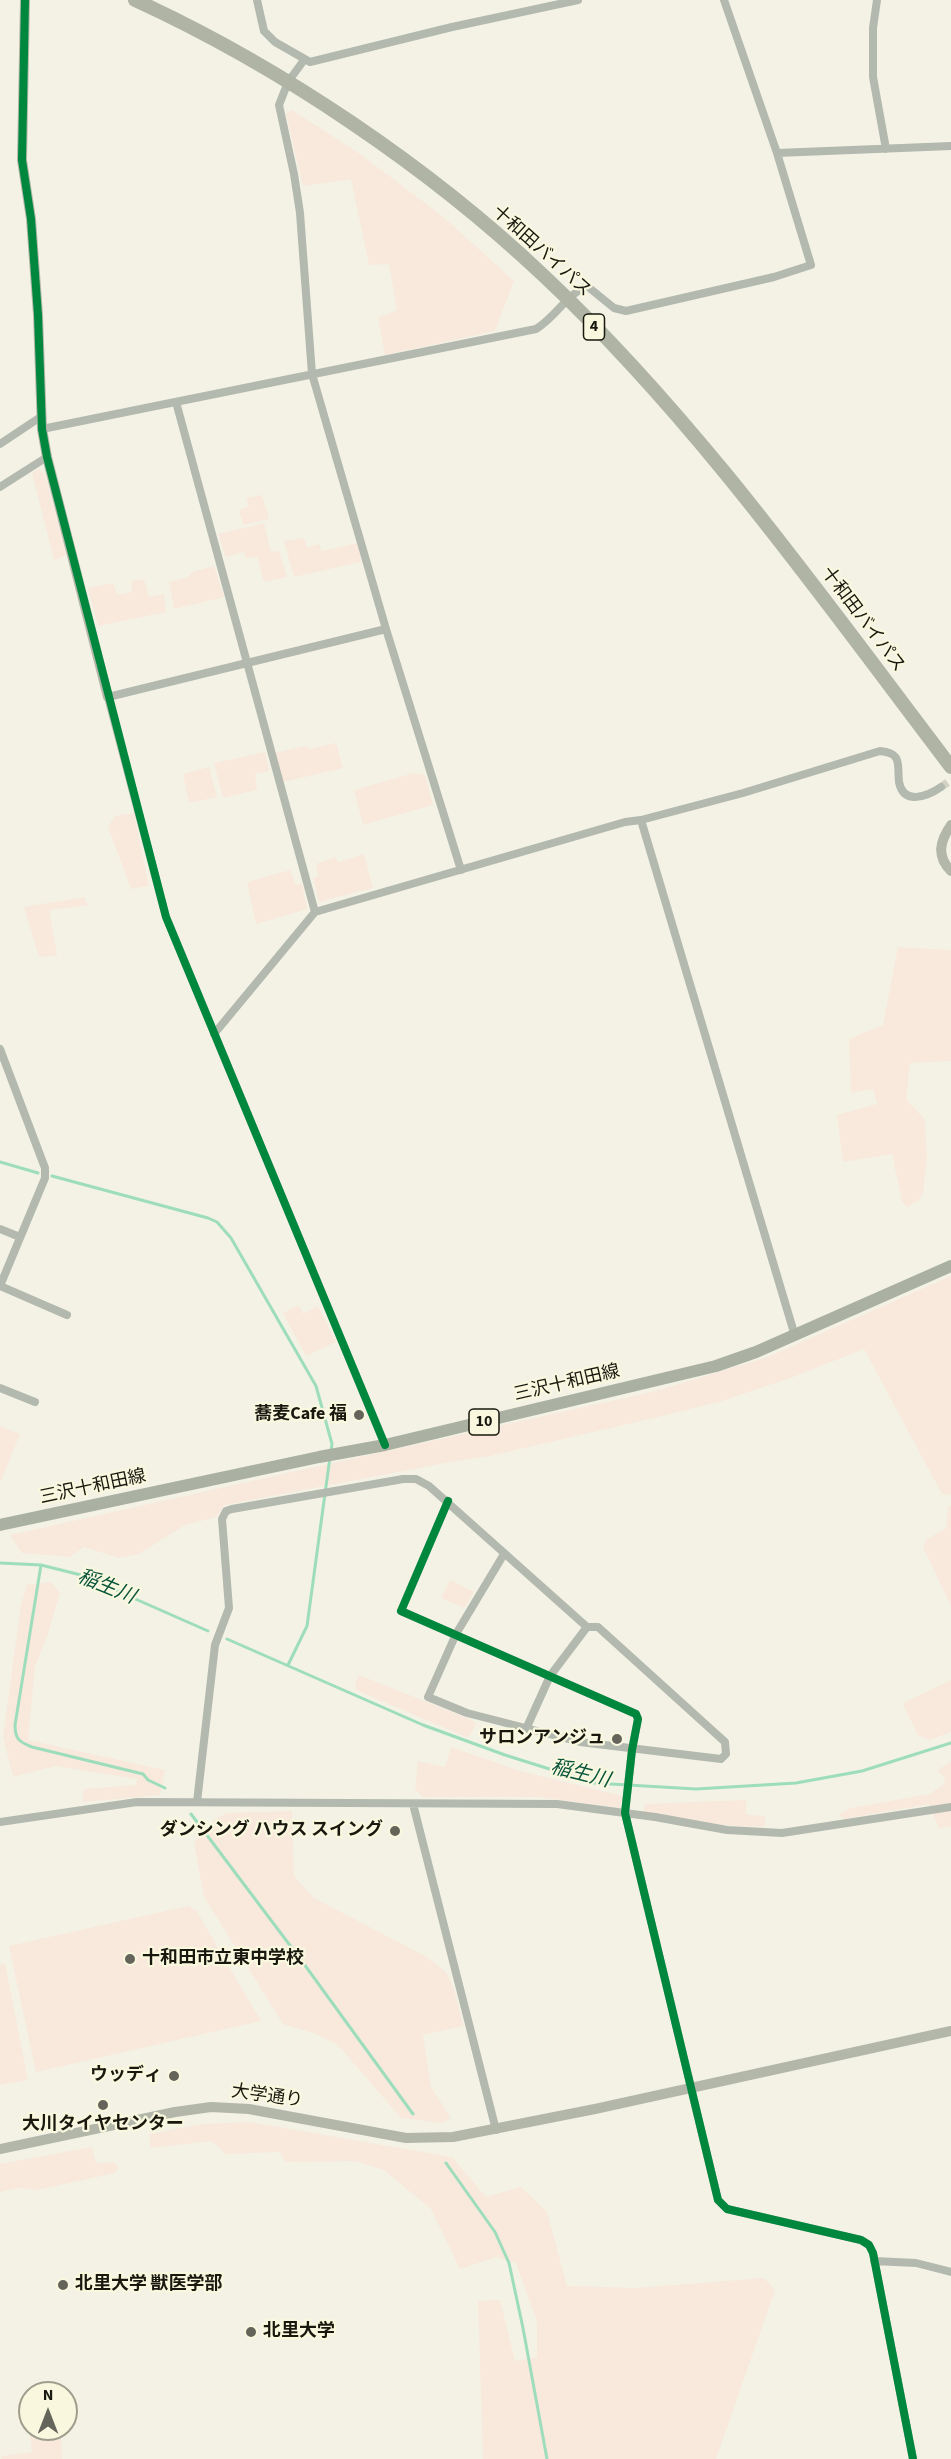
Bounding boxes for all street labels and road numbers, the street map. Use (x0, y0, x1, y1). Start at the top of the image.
street label: 十和田バイパス (487, 202, 595, 302)
road number: 4 (584, 314, 604, 340)
street label: 十和田バイパス (815, 563, 909, 677)
street label: 三沢十和田線 (512, 1361, 622, 1407)
road number: 10 (469, 1409, 499, 1435)
street label: 三沢十和田線 (38, 1466, 148, 1510)
street label: 大学通り (230, 2081, 304, 2113)

